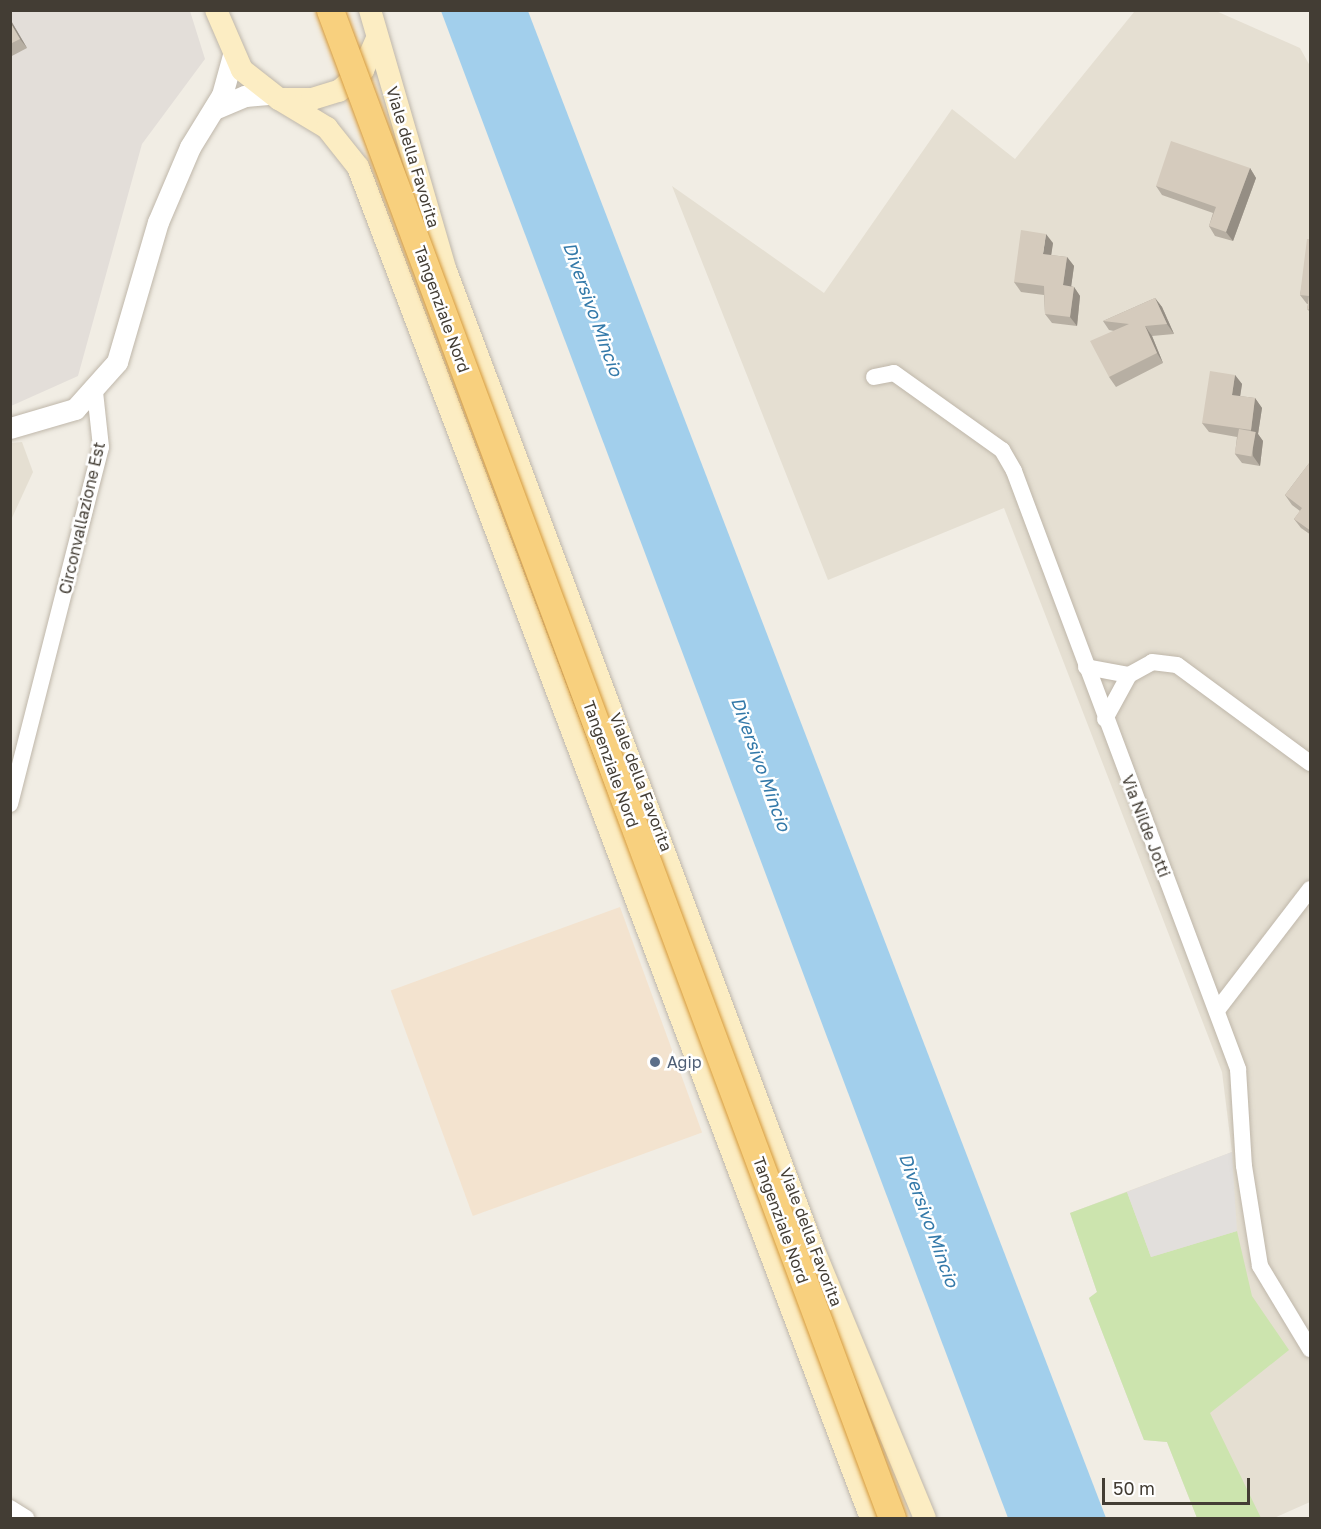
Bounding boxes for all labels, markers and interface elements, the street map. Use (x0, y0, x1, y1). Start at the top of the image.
street label: Viale della Favorita (382, 84, 444, 230)
water label: Diversivo Mincio (559, 239, 627, 379)
street label: Tangenziale Nord (410, 243, 474, 375)
street label: Circonvallazione Est (55, 440, 109, 596)
water label: Diversivo Mincio (727, 694, 795, 834)
street label: Tangenziale Nord (579, 698, 643, 830)
street label: Viale della Favorita (606, 710, 676, 854)
street label: Via Nilde Jotti (1118, 772, 1174, 880)
place label: Agip (667, 1052, 702, 1072)
marker: Agip (648, 1055, 662, 1069)
water label: Diversivo Mincio (895, 1150, 963, 1290)
street label: Tangenziale Nord (749, 1154, 813, 1286)
street label: Viale della Favorita (776, 1165, 846, 1309)
scale bar (1105, 1466, 1254, 1504)
text: 50 m (1113, 1477, 1155, 1499)

